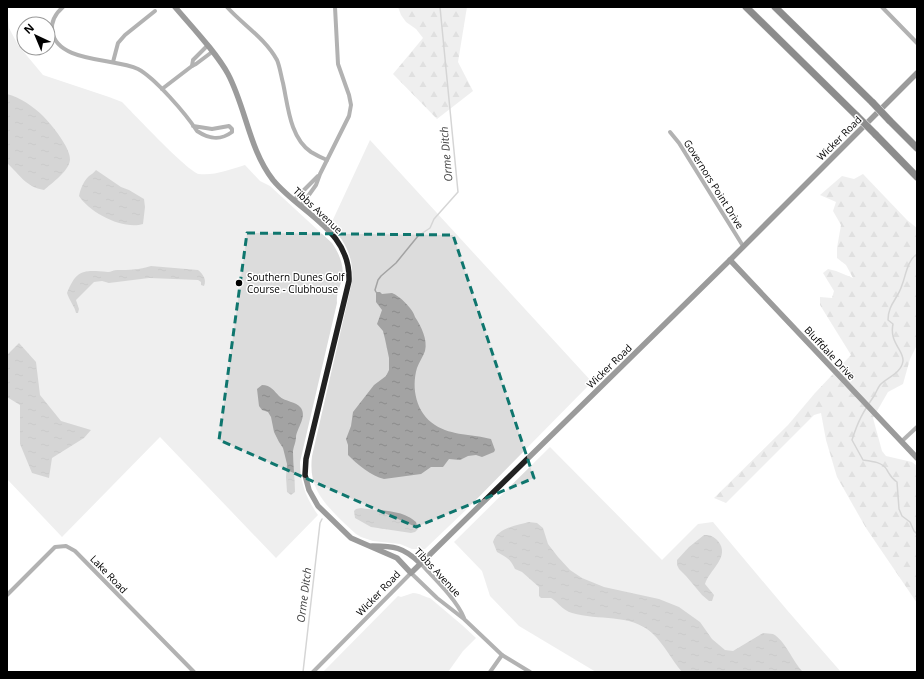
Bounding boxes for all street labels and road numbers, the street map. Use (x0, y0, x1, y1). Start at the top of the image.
street label: Wicker Road (814, 113, 864, 163)
street label: Governors Point Drive (681, 137, 747, 232)
street label: Tibbs Avenue (290, 184, 346, 237)
street label: Bluffdale Drive (801, 323, 859, 383)
street label: Wicker Road (583, 341, 635, 391)
street label: Tibbs Avenue (412, 544, 465, 600)
street label: Lake Road (87, 552, 131, 596)
street label: Wicker Road (353, 567, 403, 619)

